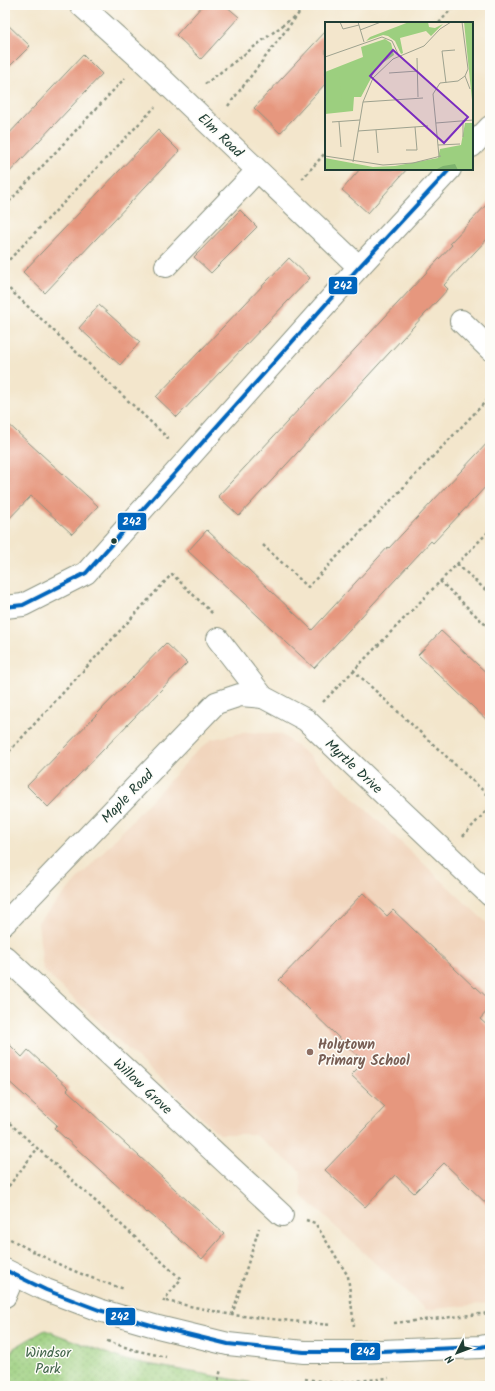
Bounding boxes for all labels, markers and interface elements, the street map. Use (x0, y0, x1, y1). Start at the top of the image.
inset map (325, 22, 473, 170)
street label: Elm Road (192, 108, 249, 164)
line badge: 242 (328, 276, 358, 295)
text: 242 (334, 277, 352, 295)
line badge: 242 (117, 512, 147, 531)
text: 242 (123, 513, 141, 531)
unlabelled marker (109, 536, 119, 546)
street label: Myrtle Drive (319, 734, 388, 800)
street label: Maple Road (96, 764, 160, 829)
place label: Holytown Primary School (318, 1034, 410, 1072)
marker: Holytown Primary School (305, 1047, 315, 1057)
street label: Willow Grove (108, 1053, 177, 1121)
line badge: 242 (105, 1307, 136, 1326)
text: 242 (111, 1308, 129, 1326)
north arrow (437, 1333, 477, 1373)
park label: Windsor Park (25, 1342, 72, 1380)
line badge: 242 (350, 1342, 381, 1361)
text: 242 (357, 1343, 375, 1361)
text: N (441, 1350, 459, 1368)

